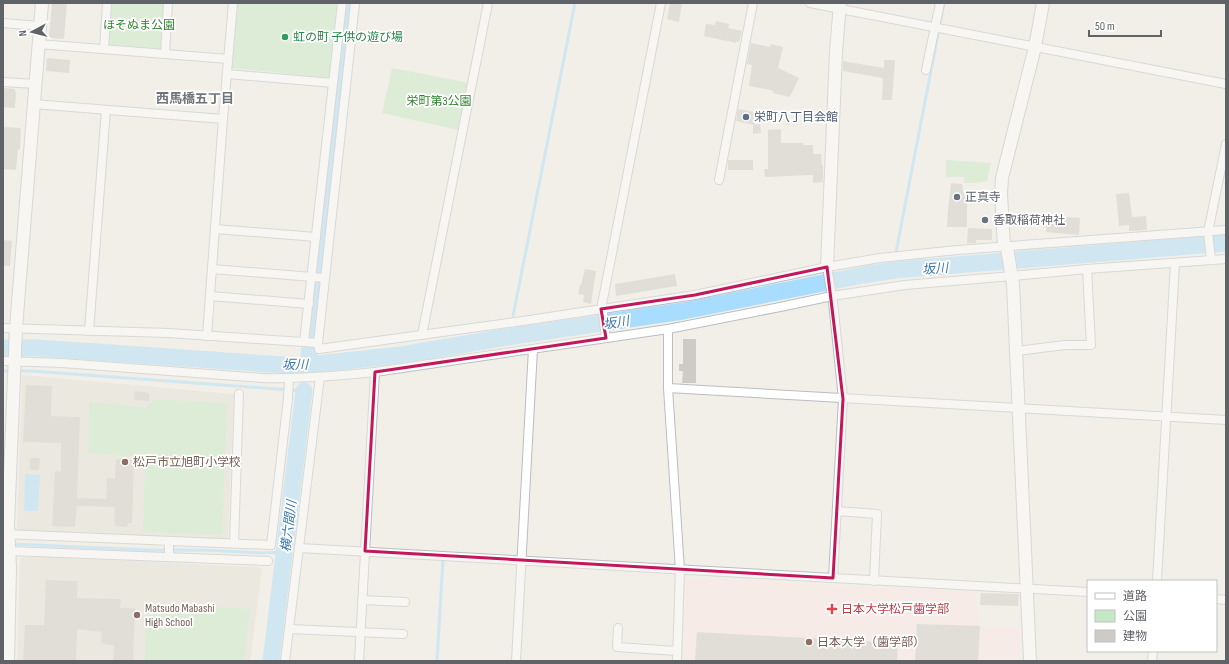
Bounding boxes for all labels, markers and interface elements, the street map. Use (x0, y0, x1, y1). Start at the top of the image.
north arrow (12, 12, 52, 52)
scale bar (1089, 12, 1161, 38)
park label: ほそぬま公園 (103, 18, 175, 33)
text: 50 m (1095, 19, 1115, 34)
text: N (16, 29, 29, 37)
place label: 虹の町 子供の遊び場 (293, 30, 403, 45)
marker: 虹の町 子供の遊び場 (280, 32, 290, 42)
district label: 西馬橋五丁目 (156, 91, 234, 107)
park label: 栄町第3公園 (406, 94, 472, 109)
place label: 栄町八丁目会館 (754, 110, 838, 125)
marker: 栄町八丁目会館 (741, 112, 751, 122)
place label: 正真寺 (965, 190, 1001, 205)
marker: 正真寺 (952, 192, 962, 202)
place label: 香取稲荷神社 (993, 213, 1065, 228)
marker: 香取稲荷神社 (980, 215, 990, 225)
water label: 坂川 (921, 260, 951, 278)
water label: 坂川 (602, 313, 632, 333)
water label: 坂川 (282, 357, 310, 373)
place label: 松戸市立旭町小学校 (133, 455, 241, 470)
marker: 松戸市立旭町小学校 (120, 457, 130, 467)
water label: 横六間川 (278, 497, 300, 553)
legend (1087, 580, 1217, 652)
text: 道路 (1123, 589, 1147, 604)
place label: Matsudo Mabashi High School (145, 601, 215, 630)
place label: 日本大学松戸歯学部 (841, 602, 949, 617)
marker: 日本大学松戸歯学部 (826, 603, 838, 615)
text: 公園 (1123, 609, 1147, 624)
marker: Matsudo Mabashi High School (132, 610, 142, 620)
text: 建物 (1123, 629, 1147, 644)
place label: 日本大学（歯学部） (817, 635, 925, 650)
marker: 日本大学（歯学部） (804, 637, 814, 647)

